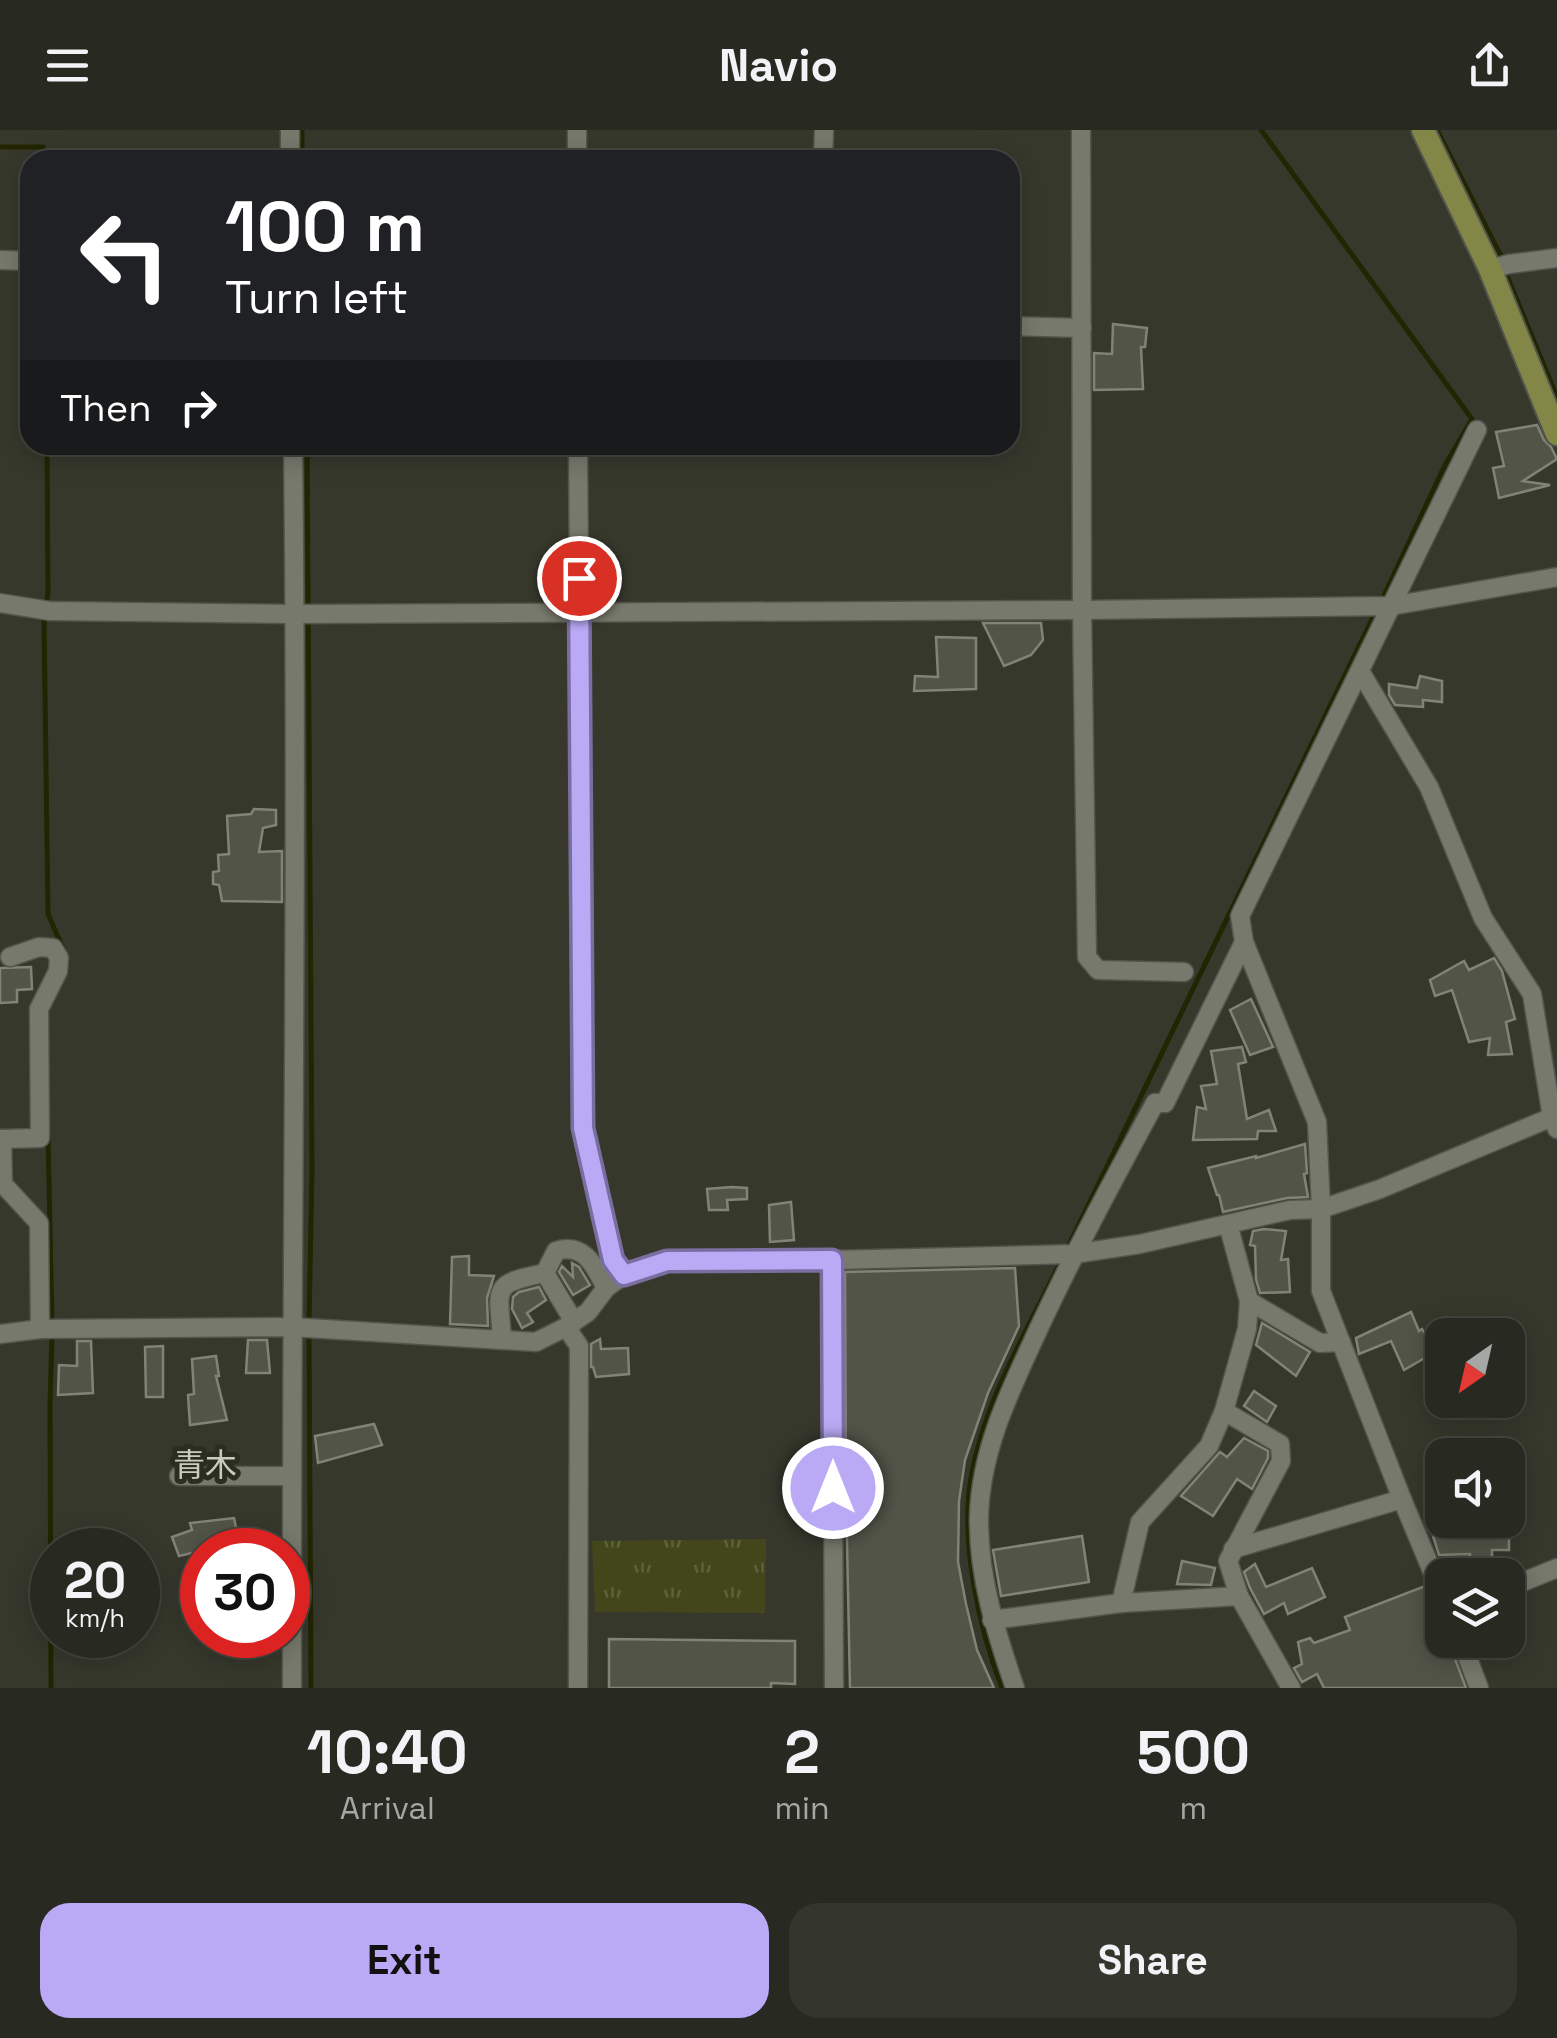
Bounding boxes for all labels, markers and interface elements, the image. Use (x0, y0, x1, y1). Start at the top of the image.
text: Navio (719, 37, 838, 94)
icon: menu (40, 38, 95, 93)
icon: share (1462, 38, 1517, 93)
text: 100 m (225, 182, 425, 271)
icon: left (60, 190, 190, 320)
text: Turn left (225, 269, 408, 326)
icon: right (171, 380, 226, 435)
text: Then (60, 384, 151, 432)
pin (537, 536, 622, 621)
icon: arrive (552, 551, 607, 606)
north arrow (1425, 1318, 1525, 1418)
map controls (1425, 1318, 1525, 1658)
position arrow (781, 1436, 885, 1540)
button: sound (1425, 1438, 1525, 1538)
district label: 青木 (173, 1445, 237, 1485)
speed limit sign: 30 (180, 1528, 310, 1658)
text: 20 (64, 1549, 126, 1613)
button: layers (1425, 1558, 1525, 1658)
text: km/h (65, 1602, 125, 1634)
text: 10:40 (307, 1714, 468, 1791)
text: 2 (784, 1714, 820, 1791)
text: 500 (1136, 1714, 1250, 1791)
text: Arrival (340, 1788, 435, 1828)
text: min (775, 1788, 830, 1828)
text: m (1180, 1788, 1207, 1828)
button: Exit (40, 1903, 769, 2018)
button: Share (789, 1903, 1517, 2018)

